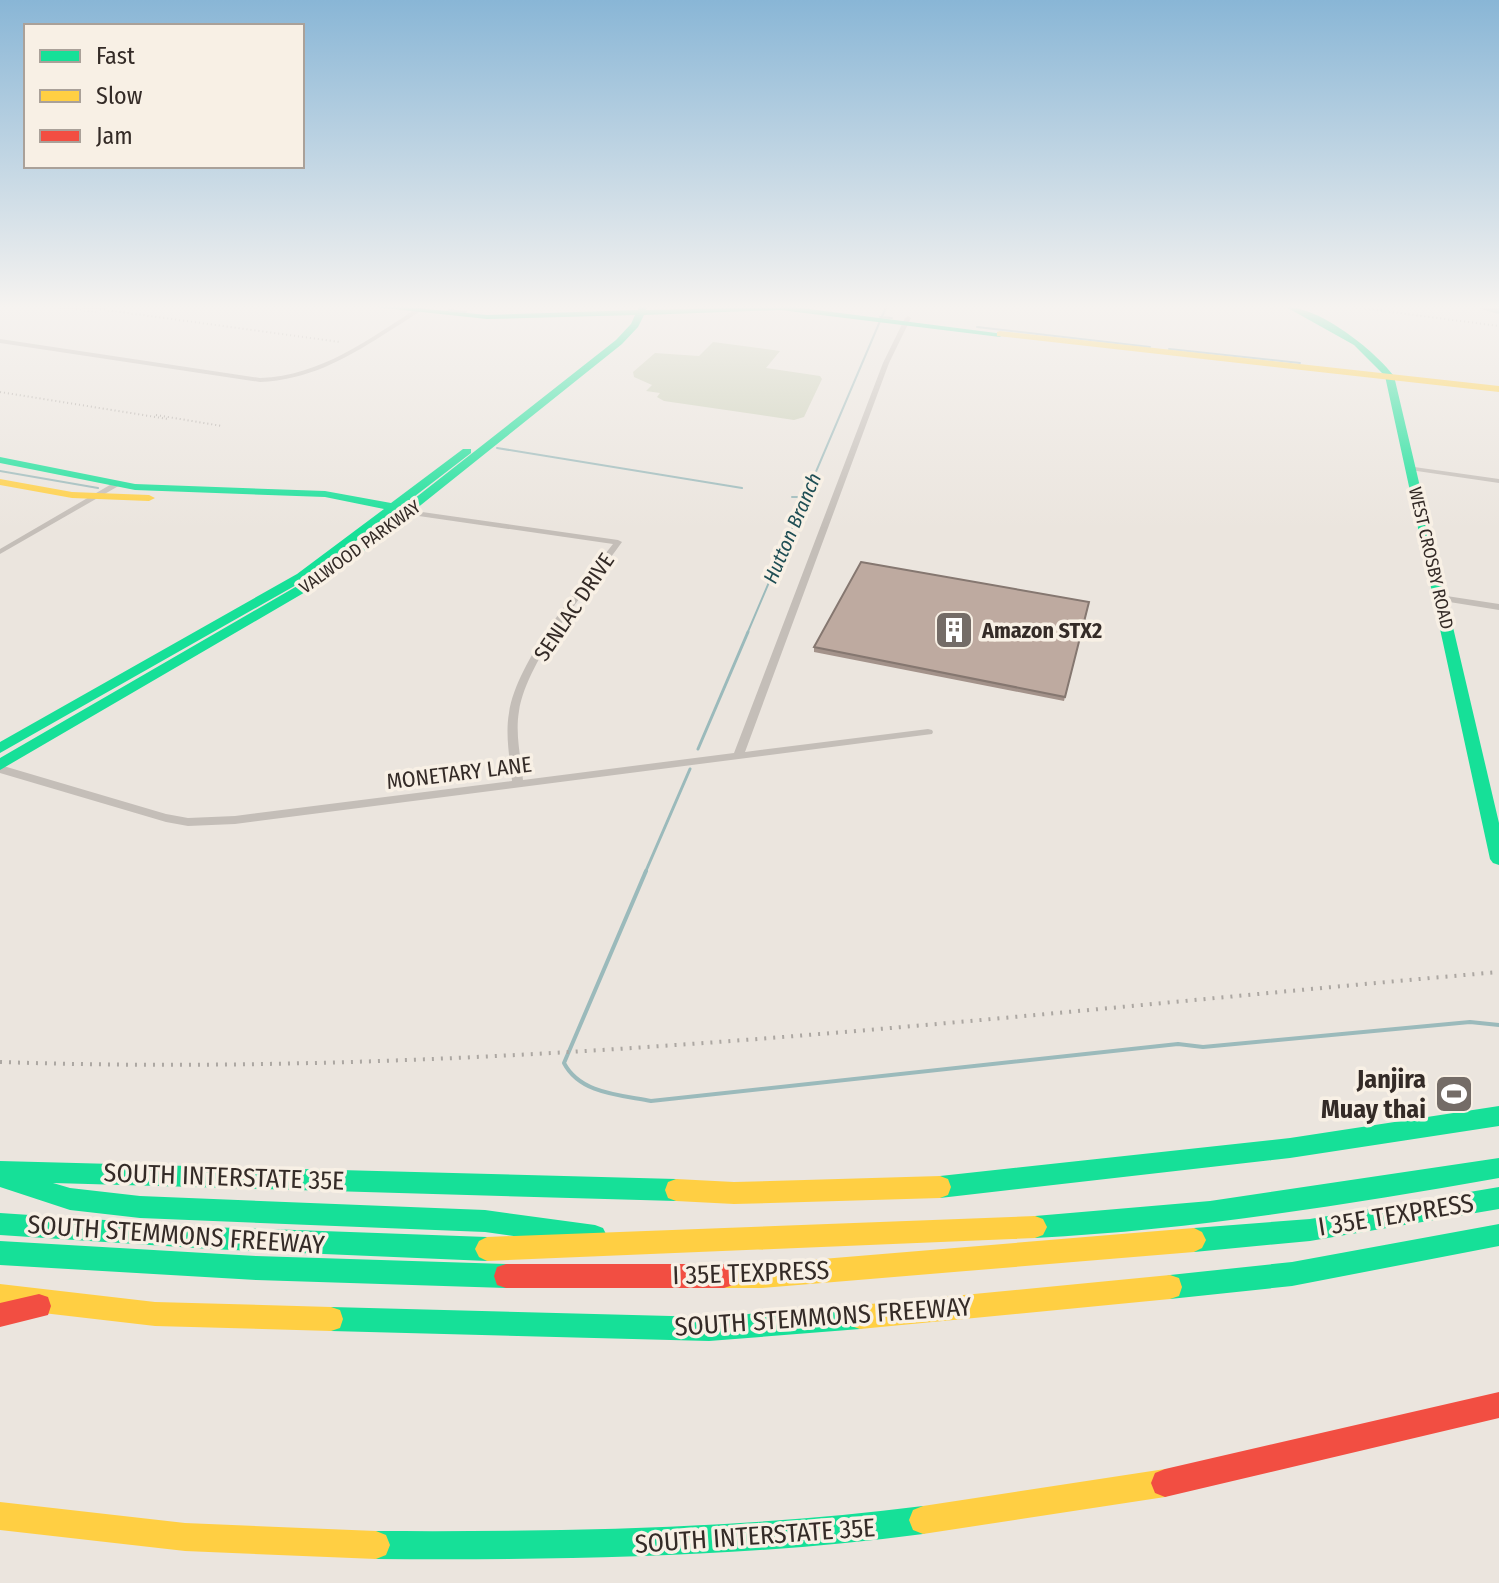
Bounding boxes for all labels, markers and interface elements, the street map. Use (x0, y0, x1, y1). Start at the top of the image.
legend (24, 24, 304, 168)
text: Fast (96, 42, 135, 70)
text: Slow (96, 82, 143, 110)
text: Jam (96, 122, 133, 150)
water label: Hutton Branch (758, 469, 826, 587)
street label: WEST CROSBY ROAD (1404, 485, 1458, 631)
street label: VALWOOD PARKWAY (295, 496, 425, 598)
street label: SENLAC DRIVE (528, 548, 620, 666)
building icon: Amazon STX2 (933, 609, 975, 651)
place label: Amazon STX2 (981, 617, 1102, 644)
street label: MONETARY LANE (385, 751, 533, 795)
place label: Janjira Muay thai (1321, 1064, 1426, 1125)
sports icon: Janjira Muay thai (1433, 1073, 1475, 1115)
street label: SOUTH INTERSTATE 35E (103, 1157, 345, 1197)
street label: I 35E TEXPRESS (1316, 1187, 1476, 1243)
street label: SOUTH STEMMONS FREEWAY (26, 1209, 326, 1261)
street label: I 35E TEXPRESS (672, 1255, 830, 1291)
street label: SOUTH STEMMONS FREEWAY (673, 1291, 973, 1343)
street label: SOUTH INTERSTATE 35E (634, 1512, 876, 1560)

